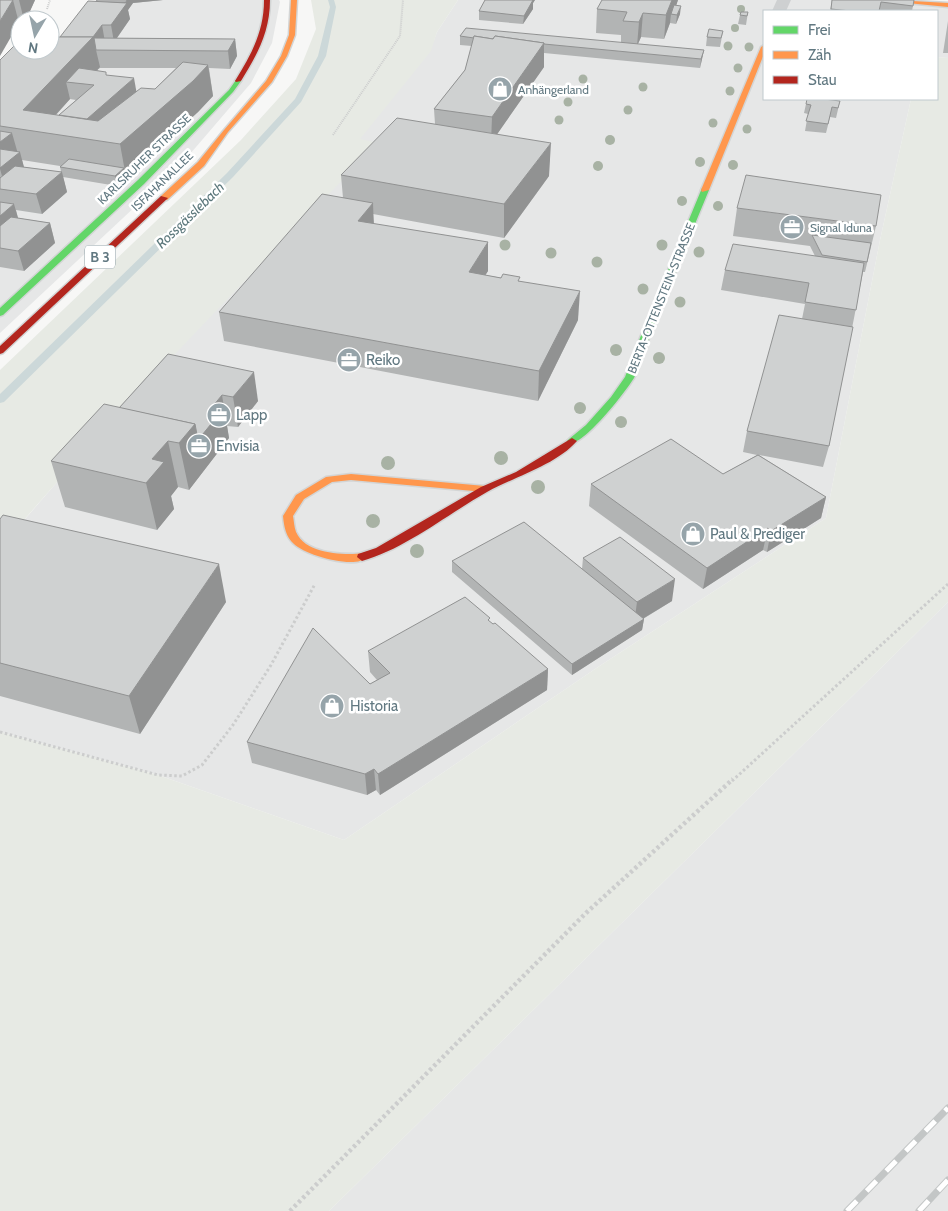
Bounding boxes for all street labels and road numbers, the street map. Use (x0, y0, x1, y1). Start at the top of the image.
street label: KARLSRUHER STRASSE (94, 110, 194, 208)
street label: ISFAHANALLEE (128, 148, 196, 214)
street label: BERTA-OTTENSTEIN-STRASSE (624, 220, 698, 376)
road number: B 3 (85, 246, 115, 268)

